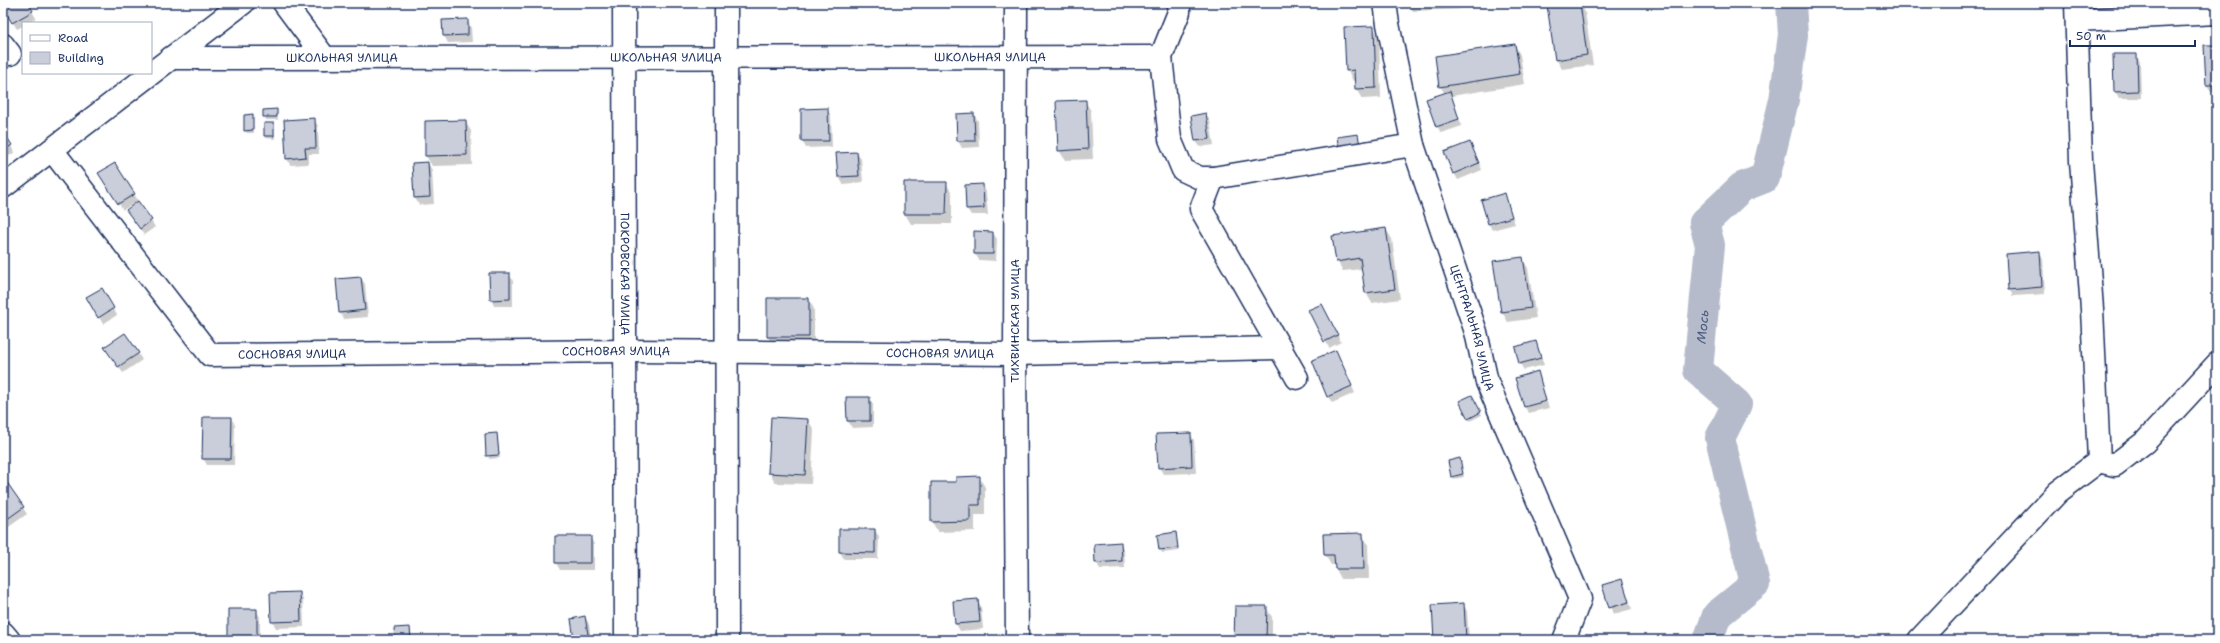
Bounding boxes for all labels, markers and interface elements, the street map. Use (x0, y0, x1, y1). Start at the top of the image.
legend (22, 22, 152, 74)
scale bar (2070, 22, 2195, 48)
text: 50 m (2076, 28, 2106, 44)
text: Road (58, 30, 89, 46)
street label: ШКОЛЬНАЯ УЛИЦА (610, 49, 722, 66)
street label: ШКОЛЬНАЯ УЛИЦА (934, 49, 1046, 65)
text: Building (58, 50, 104, 66)
street label: ШКОЛЬНАЯ УЛИЦА (286, 50, 398, 66)
street label: ПОКРОВСКАЯ УЛИЦА (617, 213, 633, 336)
street label: ТИХВИНСКАЯ УЛИЦА (1007, 259, 1023, 383)
street label: ЦЕНТРАЛЬНАЯ УЛИЦА (1446, 263, 1498, 394)
water label: Мось (1693, 309, 1713, 344)
street label: СОСНОВАЯ УЛИЦА (562, 343, 671, 360)
street label: СОСНОВАЯ УЛИЦА (886, 345, 995, 362)
street label: СОСНОВАЯ УЛИЦА (238, 346, 347, 363)

